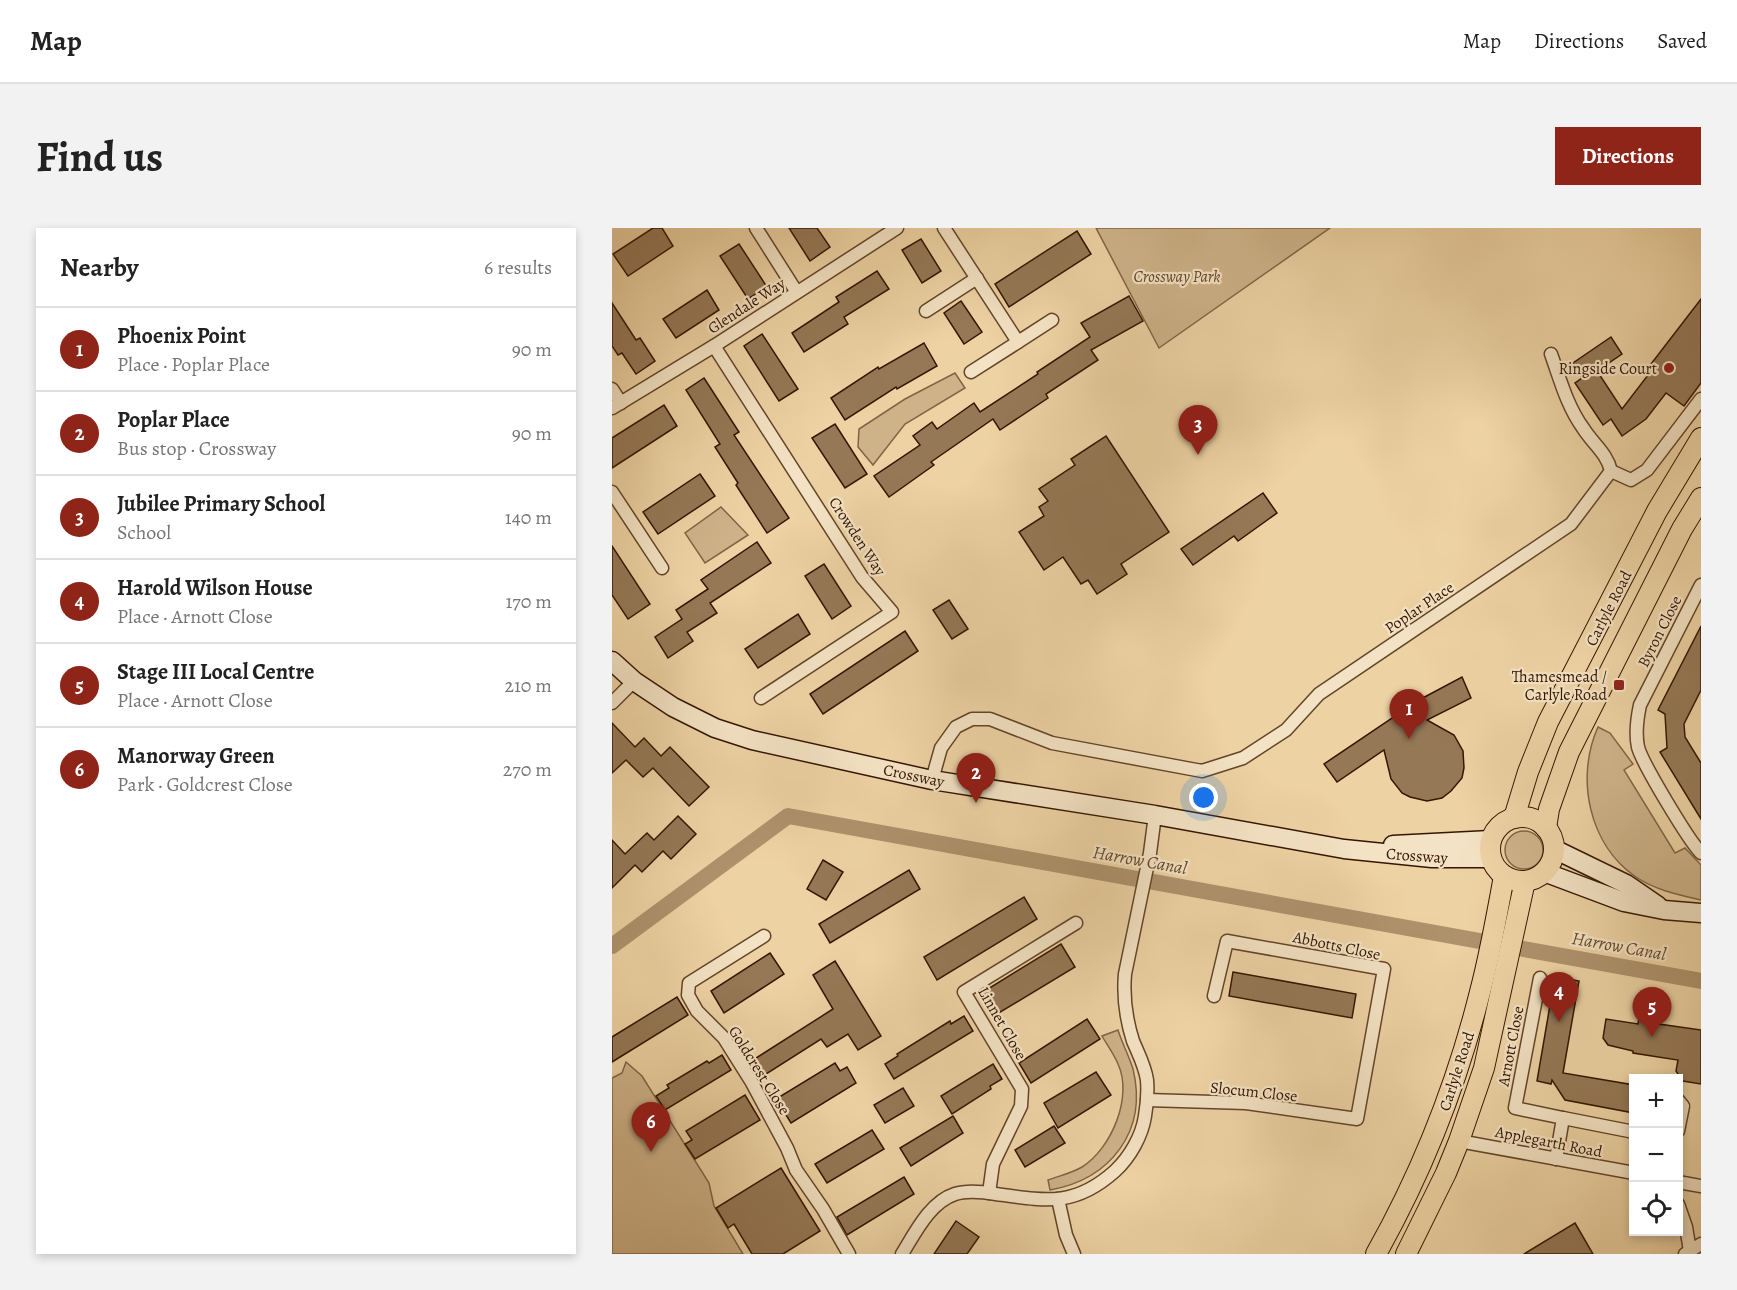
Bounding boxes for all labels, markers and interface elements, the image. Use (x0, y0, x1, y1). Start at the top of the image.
text: Map (30, 22, 82, 60)
text: Map (1463, 27, 1501, 55)
text: Directions (1534, 27, 1624, 55)
text: Saved (1657, 27, 1707, 55)
button: Directions (1555, 127, 1701, 185)
text: Find us (36, 128, 163, 185)
text: Nearby (60, 250, 139, 285)
text: 6 results (484, 254, 552, 281)
park label: Crossway Park (1134, 266, 1220, 288)
street label: Glendale Way (703, 272, 790, 339)
text: Phoenix Point (117, 321, 246, 351)
text: 1 (76, 336, 83, 363)
text: 90 m (512, 336, 552, 363)
text: Place · Poplar Place (117, 351, 270, 378)
place label: Ringside Court (1558, 358, 1657, 380)
marker: Ringside Court (1662, 361, 1676, 375)
text: Poplar Place (117, 405, 230, 435)
pin: 3 (1178, 406, 1218, 455)
text: 2 (75, 420, 84, 447)
text: 90 m (512, 420, 552, 447)
text: Bus stop · Crossway (117, 435, 276, 462)
text: Jubilee Primary School (117, 489, 325, 519)
street label: Crowden Way (823, 493, 891, 581)
text: 3 (75, 504, 84, 531)
text: 140 m (505, 504, 552, 531)
text: School (117, 519, 171, 546)
street label: Carlyle Road (1580, 566, 1638, 650)
text: Harold Wilson House (117, 573, 313, 603)
street label: Poplar Place (1381, 577, 1458, 639)
text: 4 (75, 588, 84, 615)
text: 170 m (506, 588, 552, 615)
street label: Byron Close (1632, 592, 1687, 671)
text: Place · Arnott Close (117, 603, 273, 630)
text: Stage III Local Centre (117, 657, 314, 687)
place label: Thamesmead / Carlyle Road (1512, 666, 1607, 706)
text: 5 (75, 672, 84, 699)
text: 210 m (504, 672, 552, 699)
marker: Thamesmead / Carlyle Road (1612, 678, 1626, 692)
text: Place · Arnott Close (117, 687, 273, 714)
pin: 1 (1390, 690, 1428, 739)
text: Manorway Green (117, 741, 275, 771)
pin: 2 (956, 754, 996, 803)
text: 6 (75, 756, 84, 783)
text: 270 m (503, 756, 552, 783)
street label: Crossway (881, 759, 947, 793)
text: Park · Goldcrest Close (117, 771, 293, 798)
your location (1189, 783, 1218, 812)
water label: Harrow Canal (1091, 840, 1190, 880)
street label: Crossway (1385, 843, 1449, 869)
street label: Abbotts Close (1290, 926, 1383, 966)
water label: Harrow Canal (1570, 926, 1669, 966)
pin: 4 (1540, 972, 1578, 1022)
street label: Linnet Close (972, 983, 1032, 1064)
pin: 5 (1632, 988, 1672, 1037)
street label: Arnott Close (1492, 1004, 1530, 1089)
street label: Goldcrest Close (723, 1022, 795, 1119)
street label: Carlyle Road (1434, 1028, 1480, 1114)
map controls (1629, 1074, 1683, 1236)
button: + (1629, 1074, 1683, 1128)
street label: Slocum Close (1209, 1076, 1299, 1108)
pin: 6 (632, 1102, 670, 1152)
street label: Applegarth Road (1492, 1121, 1605, 1163)
button: − (1629, 1128, 1683, 1182)
button: locate (1629, 1182, 1683, 1236)

